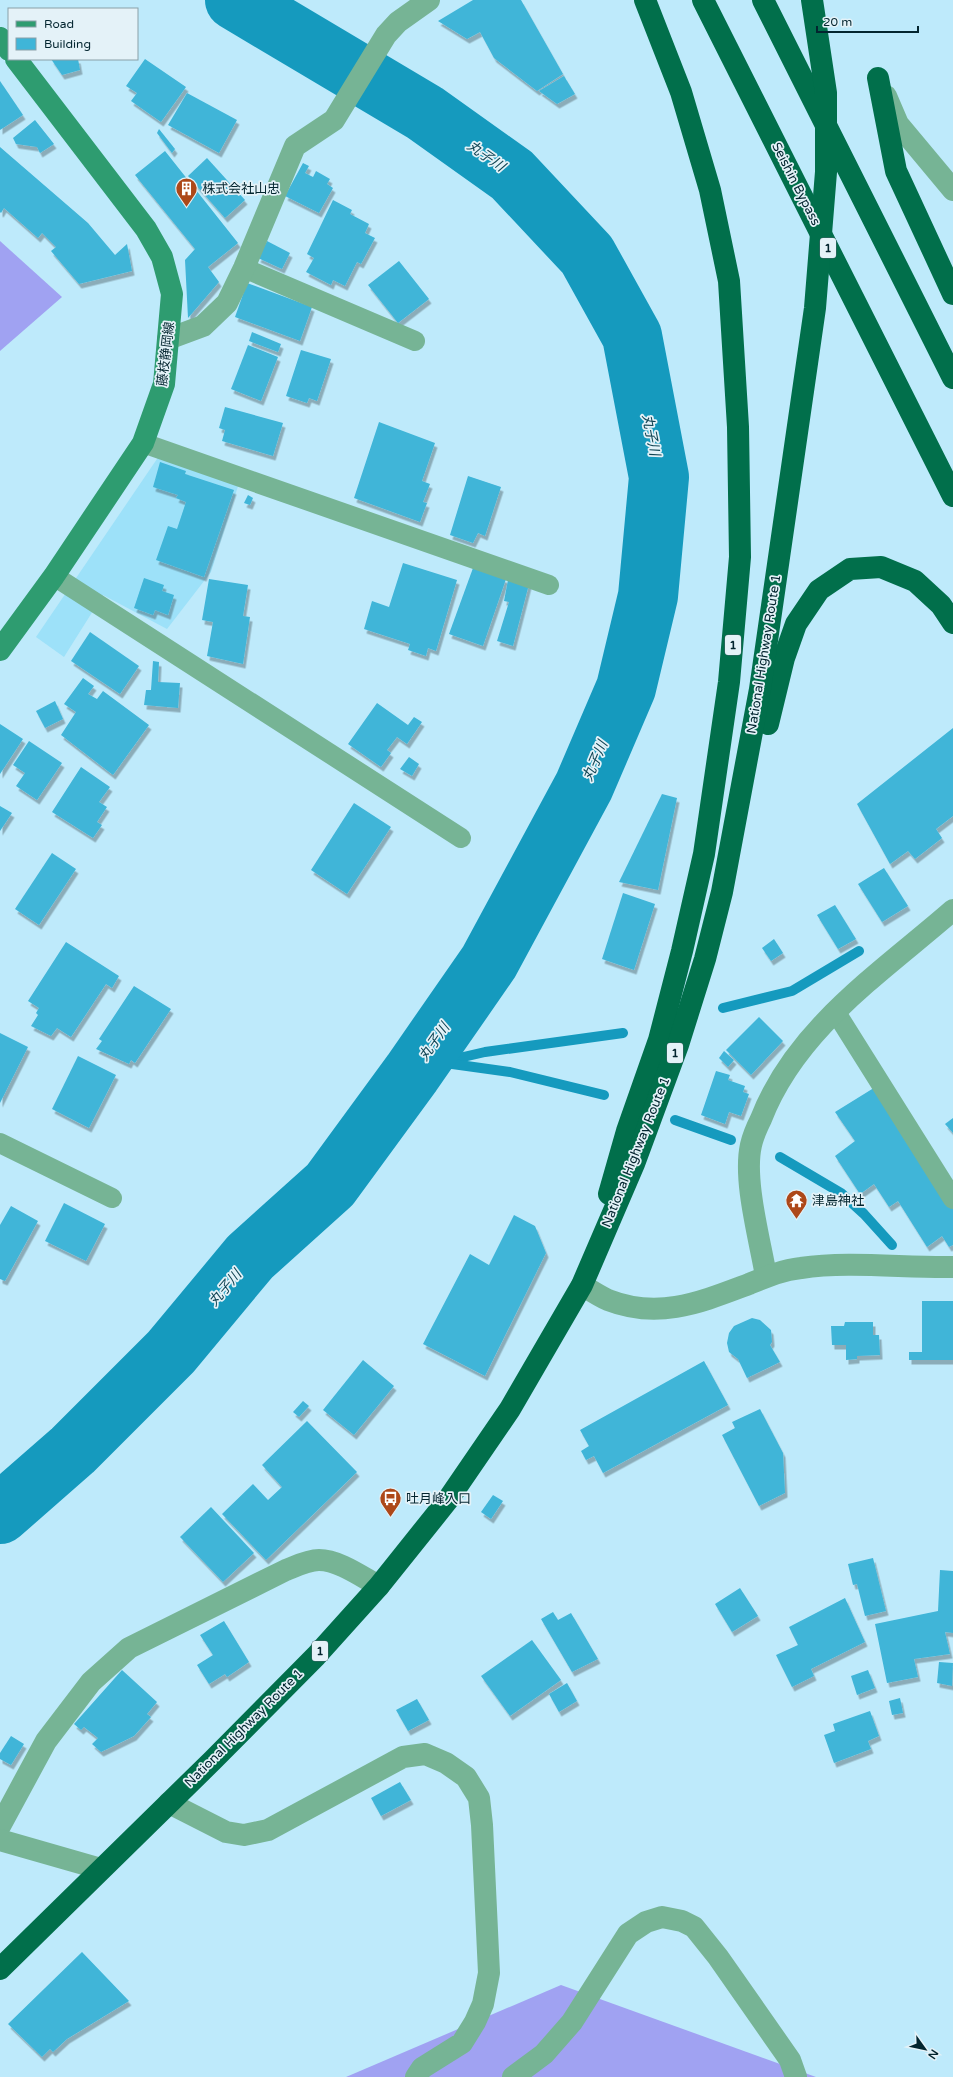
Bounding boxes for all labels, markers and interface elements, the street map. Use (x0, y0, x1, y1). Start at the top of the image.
legend (8, 8, 138, 60)
scale bar (817, 8, 918, 34)
text: 20 m (823, 15, 852, 29)
text: Road (44, 17, 74, 31)
text: Building (44, 37, 91, 51)
water label: 丸子川 (464, 137, 510, 176)
street label: Seishin Bypass (768, 140, 824, 228)
building icon: 株式会社山忠 (174, 176, 200, 209)
place label: 株式会社山忠 (202, 181, 280, 197)
road number: 1 (820, 238, 836, 258)
street label: 藤枝静岡線 (154, 321, 178, 387)
water label: 丸子川 (639, 413, 664, 459)
street label: National Highway Route 1 (743, 573, 785, 735)
road number: 1 (725, 635, 741, 655)
water label: 丸子川 (579, 737, 612, 784)
water label: 丸子川 (415, 1018, 454, 1064)
road number: 1 (667, 1043, 683, 1063)
street label: National Highway Route 1 (598, 1074, 674, 1230)
temple icon: 津島神社 (784, 1188, 810, 1221)
place label: 津島神社 (812, 1193, 864, 1209)
water label: 丸子川 (205, 1265, 246, 1310)
bus stop icon: 吐月峰入口 (377, 1486, 403, 1519)
place label: 吐月峰入口 (406, 1491, 471, 1507)
road number: 1 (312, 1641, 328, 1661)
street label: National Highway Route 1 (181, 1665, 307, 1791)
north arrow (905, 2029, 945, 2069)
text: N (925, 2047, 941, 2061)

